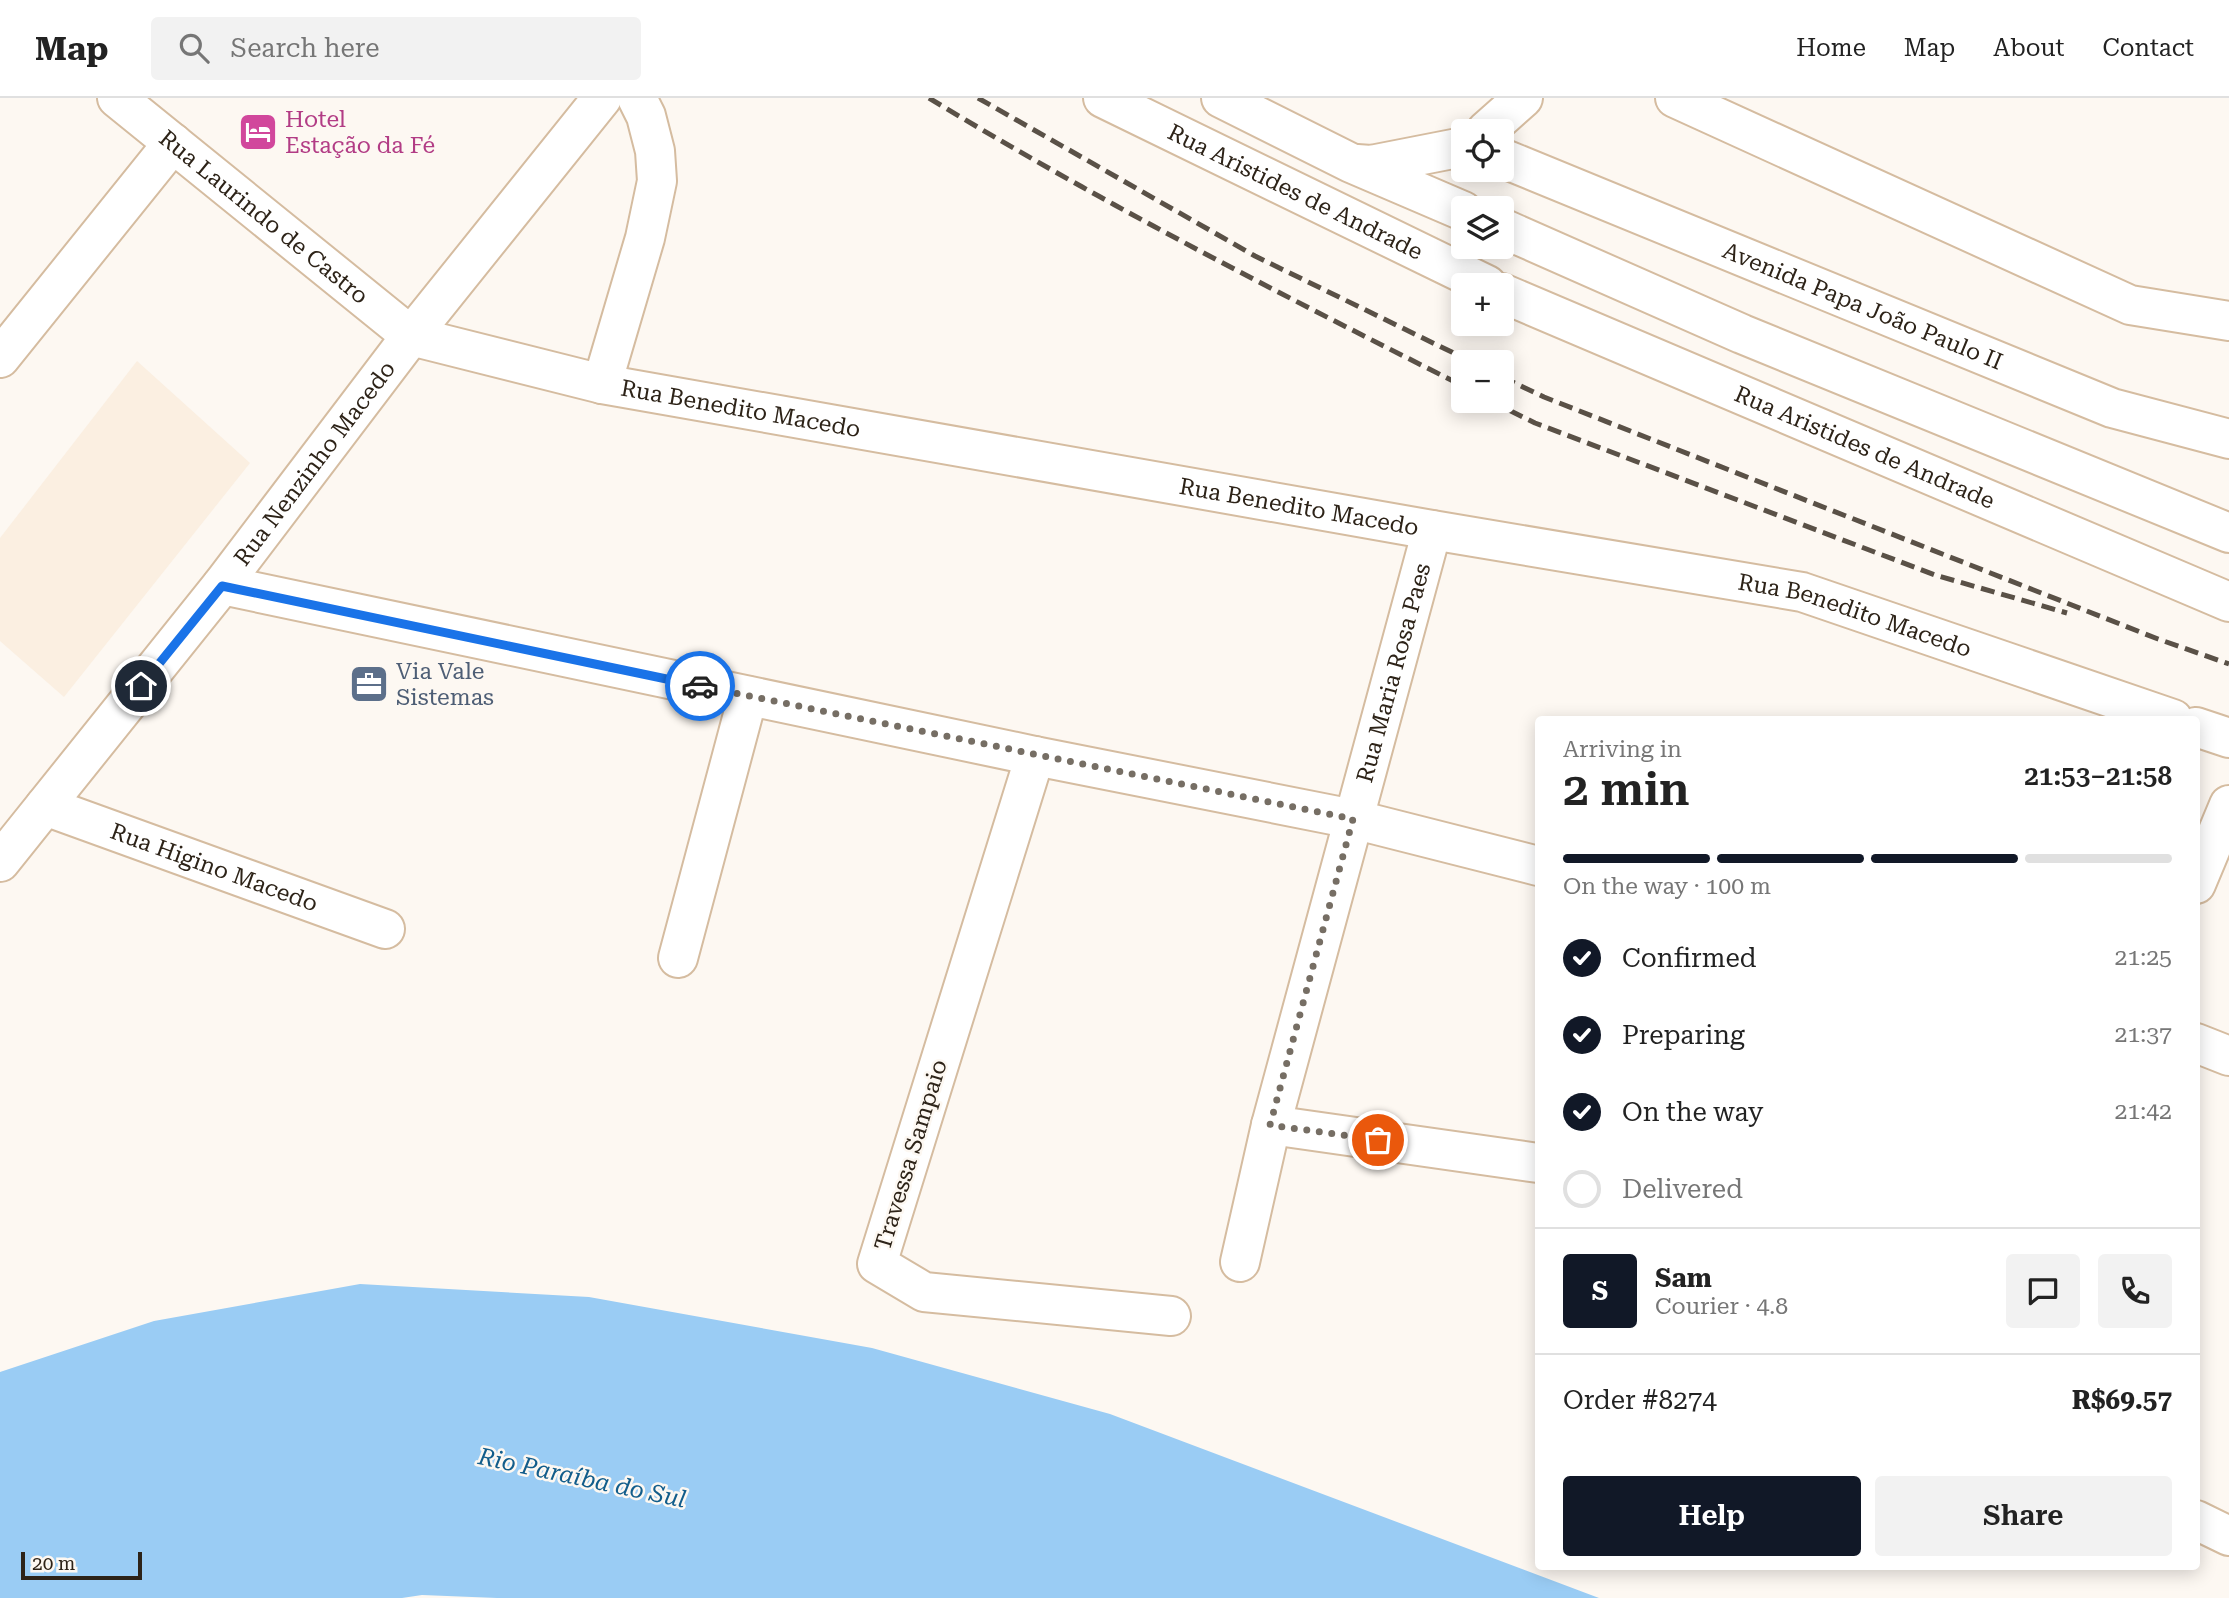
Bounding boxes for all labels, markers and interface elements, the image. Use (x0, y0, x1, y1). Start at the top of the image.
search box (151, 17, 641, 80)
text: Map (35, 29, 109, 68)
icon: search (175, 29, 213, 67)
text: Search here (231, 33, 380, 63)
text: Home (1796, 34, 1866, 62)
text: Map (1904, 34, 1955, 62)
text: About (1993, 34, 2064, 62)
text: Contact (2102, 34, 2194, 62)
place label: Hotel Estação da Fé (285, 106, 435, 159)
hotel icon: Hotel Estação da Fé (237, 111, 279, 153)
street label: Rua Aristides de Andrade (1164, 118, 1427, 265)
map controls (1451, 119, 1514, 413)
button: locate (1451, 119, 1514, 182)
street label: Rua Laurindo de Castro (154, 124, 374, 309)
button: layers (1451, 196, 1514, 259)
street label: Avenida Papa João Paulo II (1719, 237, 2007, 375)
button: + (1451, 273, 1514, 336)
button: − (1451, 350, 1514, 413)
street label: Rua Nenzinho Macedo (228, 355, 401, 571)
street label: Rua Benedito Macedo (619, 374, 863, 443)
street label: Rua Aristides de Andrade (1730, 380, 1999, 514)
street label: Rua Benedito Macedo (1177, 472, 1421, 541)
street label: Rua Maria Rosa Paes (1351, 560, 1436, 785)
street label: Rua Benedito Macedo (1736, 568, 1975, 663)
courier (665, 651, 735, 721)
pin (111, 656, 171, 716)
place label: Via Vale Sistemas (396, 658, 494, 711)
office icon: Via Vale Sistemas (348, 663, 390, 705)
icon: home (122, 667, 160, 705)
icon: car (681, 667, 719, 705)
text: Arriving in (1563, 736, 1682, 763)
text: 21:53–21:58 (2024, 761, 2172, 791)
text: 2 min (1563, 762, 1690, 816)
street label: Rua Higino Macedo (107, 817, 322, 917)
text: On the way · 100 m (1563, 873, 1771, 900)
icon: check (1563, 939, 1601, 977)
text: Confirmed (1622, 943, 1757, 973)
text: 21:25 (2115, 944, 2172, 971)
icon: check (1563, 1016, 1601, 1054)
text: Preparing (1622, 1020, 1745, 1050)
text: 21:37 (2115, 1021, 2172, 1048)
street label: Travessa Sampaio (869, 1056, 953, 1254)
icon: check (1563, 1093, 1601, 1131)
text: On the way (1622, 1097, 1763, 1127)
text: 21:42 (2115, 1098, 2172, 1125)
pin (1348, 1110, 1408, 1170)
icon: bag (1359, 1121, 1397, 1159)
text: Delivered (1622, 1174, 1743, 1204)
button: chat (2006, 1254, 2080, 1328)
button: phone (2098, 1254, 2172, 1328)
text: Sam (1655, 1263, 1712, 1293)
text: S (1592, 1276, 1608, 1306)
text: Courier · 4.8 (1655, 1293, 1788, 1320)
text: Order #8274 (1563, 1385, 1717, 1415)
text: R$69.57 (2072, 1385, 2172, 1415)
water label: Rio Paraíba do Sul (475, 1442, 688, 1514)
button: Help (1563, 1476, 1861, 1556)
button: Share (1875, 1476, 2172, 1556)
scale bar (21, 1549, 142, 1581)
text: 20 m (32, 1552, 75, 1575)

